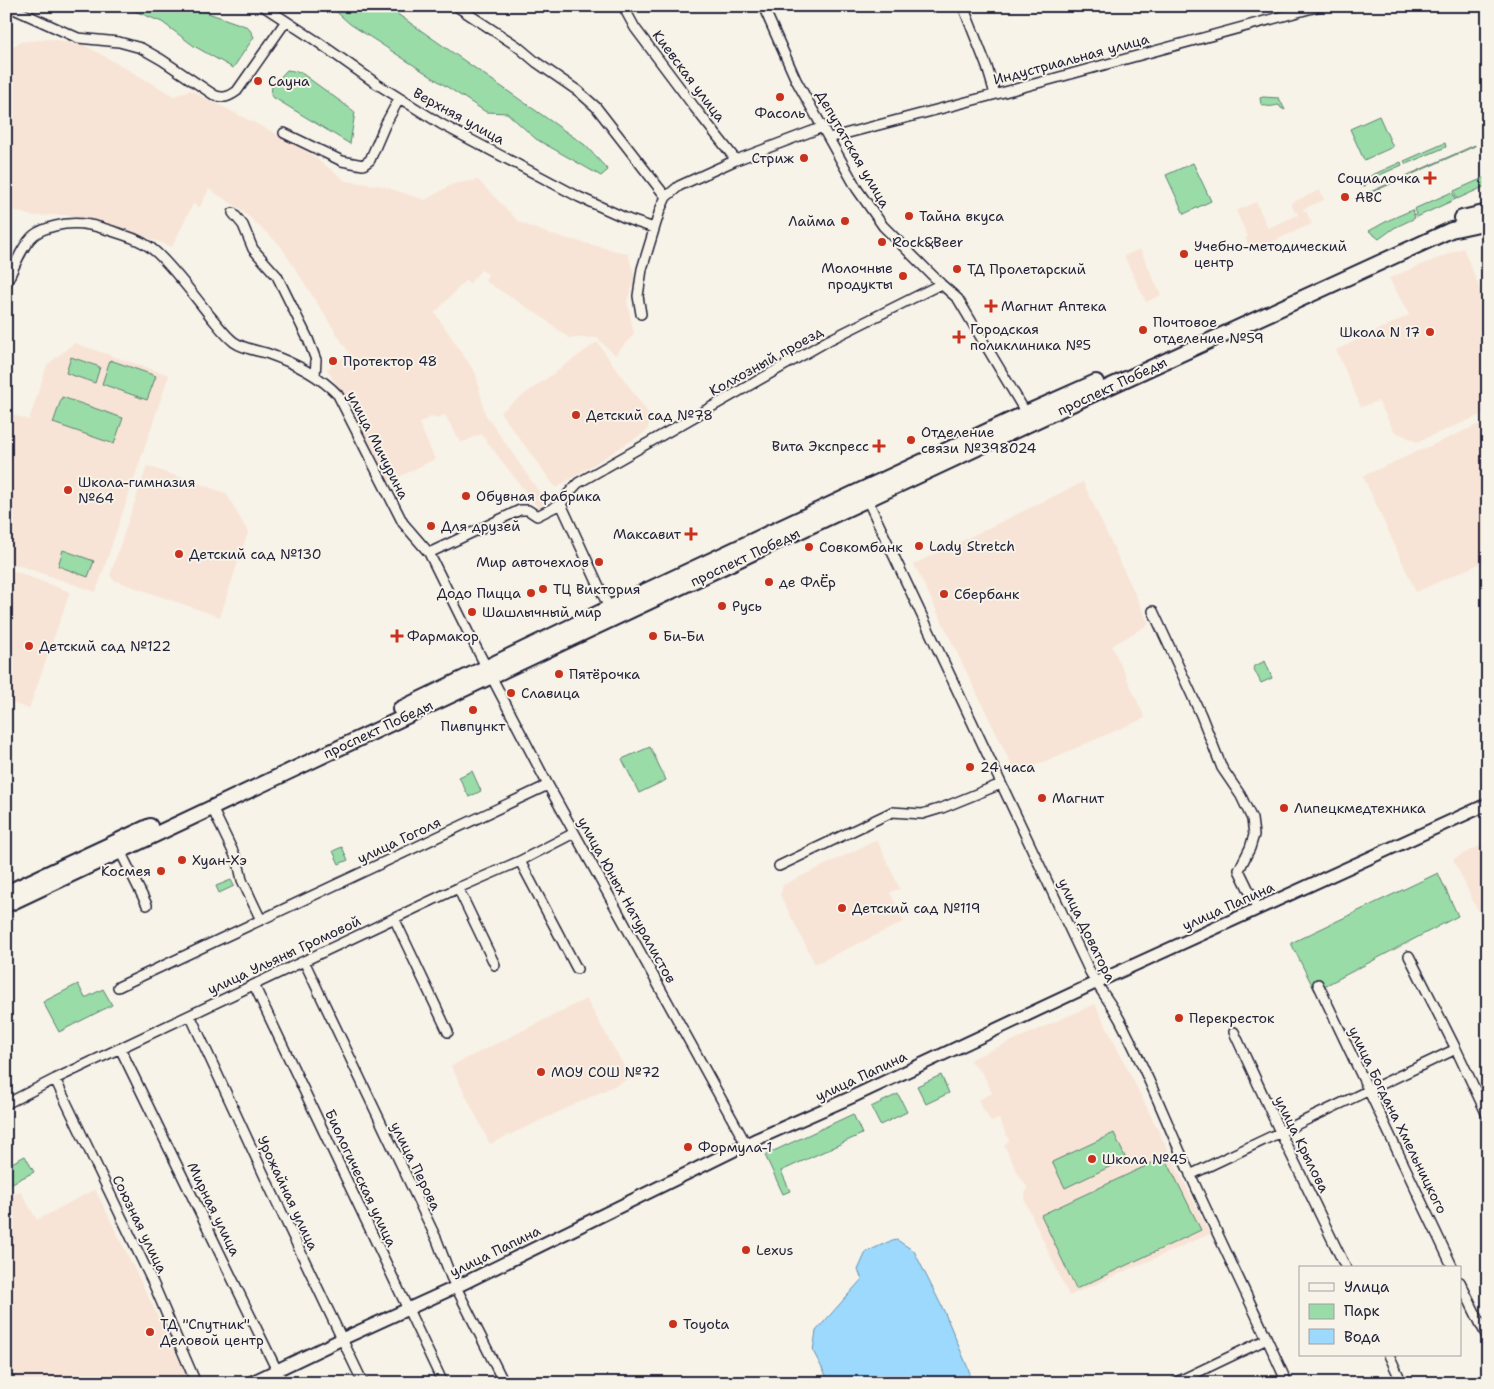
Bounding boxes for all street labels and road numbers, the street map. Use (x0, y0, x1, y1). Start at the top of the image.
street label: Киевская улица (649, 27, 730, 126)
street label: Индустриальная улица (991, 29, 1151, 88)
street label: Верхняя улица (410, 83, 508, 149)
street label: Депутатская улица (812, 87, 894, 211)
street label: Колхозный проезд (706, 322, 826, 400)
street label: проспект Победы (1054, 353, 1170, 419)
street label: улица Мичурина (343, 388, 413, 502)
street label: проспект Победы (687, 524, 803, 590)
street label: проспект Победы (320, 696, 436, 762)
street label: улица Гоголя (354, 813, 444, 867)
street label: улица Юных Натуралистов (574, 814, 680, 986)
street label: улица Доватора (1054, 875, 1120, 985)
street label: улица Папина (1179, 878, 1277, 934)
street label: улица Ульяны Громовой (204, 912, 364, 998)
street label: улица Богдана Хмельницкого (1345, 1023, 1451, 1217)
street label: улица Папина (812, 1047, 910, 1105)
street label: улица Крылова (1271, 1092, 1333, 1196)
street label: Биологическая улица (321, 1106, 401, 1250)
street label: улица Перова (387, 1119, 445, 1214)
street label: Урожайная улица (254, 1133, 323, 1253)
street label: Мирная улица (184, 1159, 245, 1259)
street label: Союзная улица (108, 1172, 172, 1276)
street label: улица Папина (447, 1221, 544, 1281)

